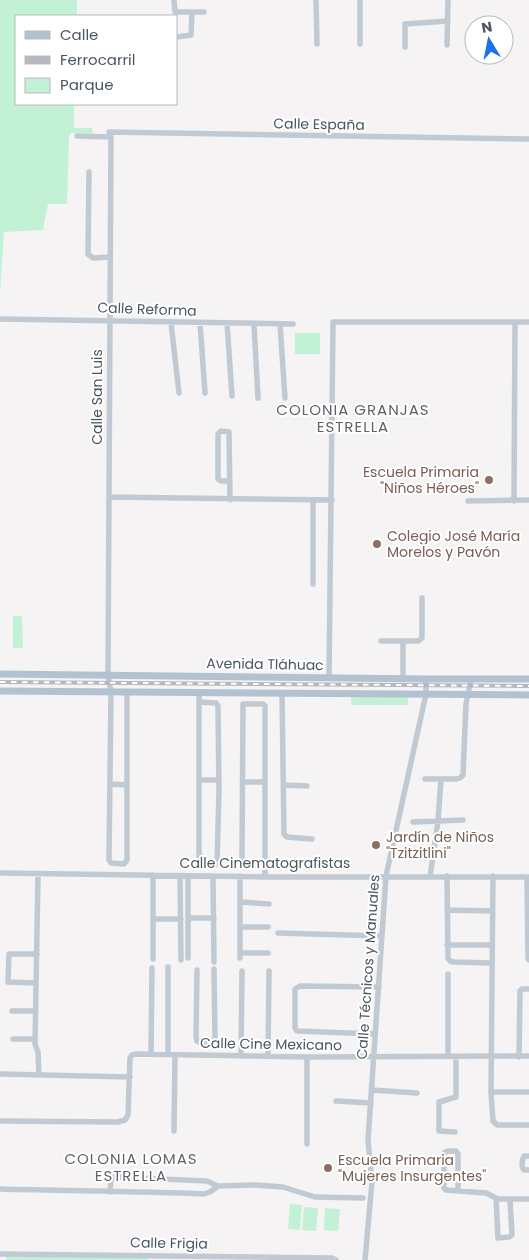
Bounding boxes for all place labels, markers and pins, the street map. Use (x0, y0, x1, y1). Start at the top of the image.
place label: Escuela Primaria "Niños Héroes" (363, 462, 479, 498)
marker: Escuela Primaria "Niños Héroes" (483, 474, 495, 486)
place label: Colegio José María Morelos y Pavón (387, 526, 520, 562)
marker: Colegio José María Morelos y Pavón (371, 538, 383, 550)
place label: Jardín de Niños "Tzitzitlini" (386, 827, 494, 863)
marker: Jardín de Niños "Tzitzitlini" (370, 839, 382, 851)
place label: Escuela Primaria "Mujeres Insurgentes" (338, 1150, 486, 1186)
marker: Escuela Primaria "Mujeres Insurgentes" (322, 1162, 334, 1174)

